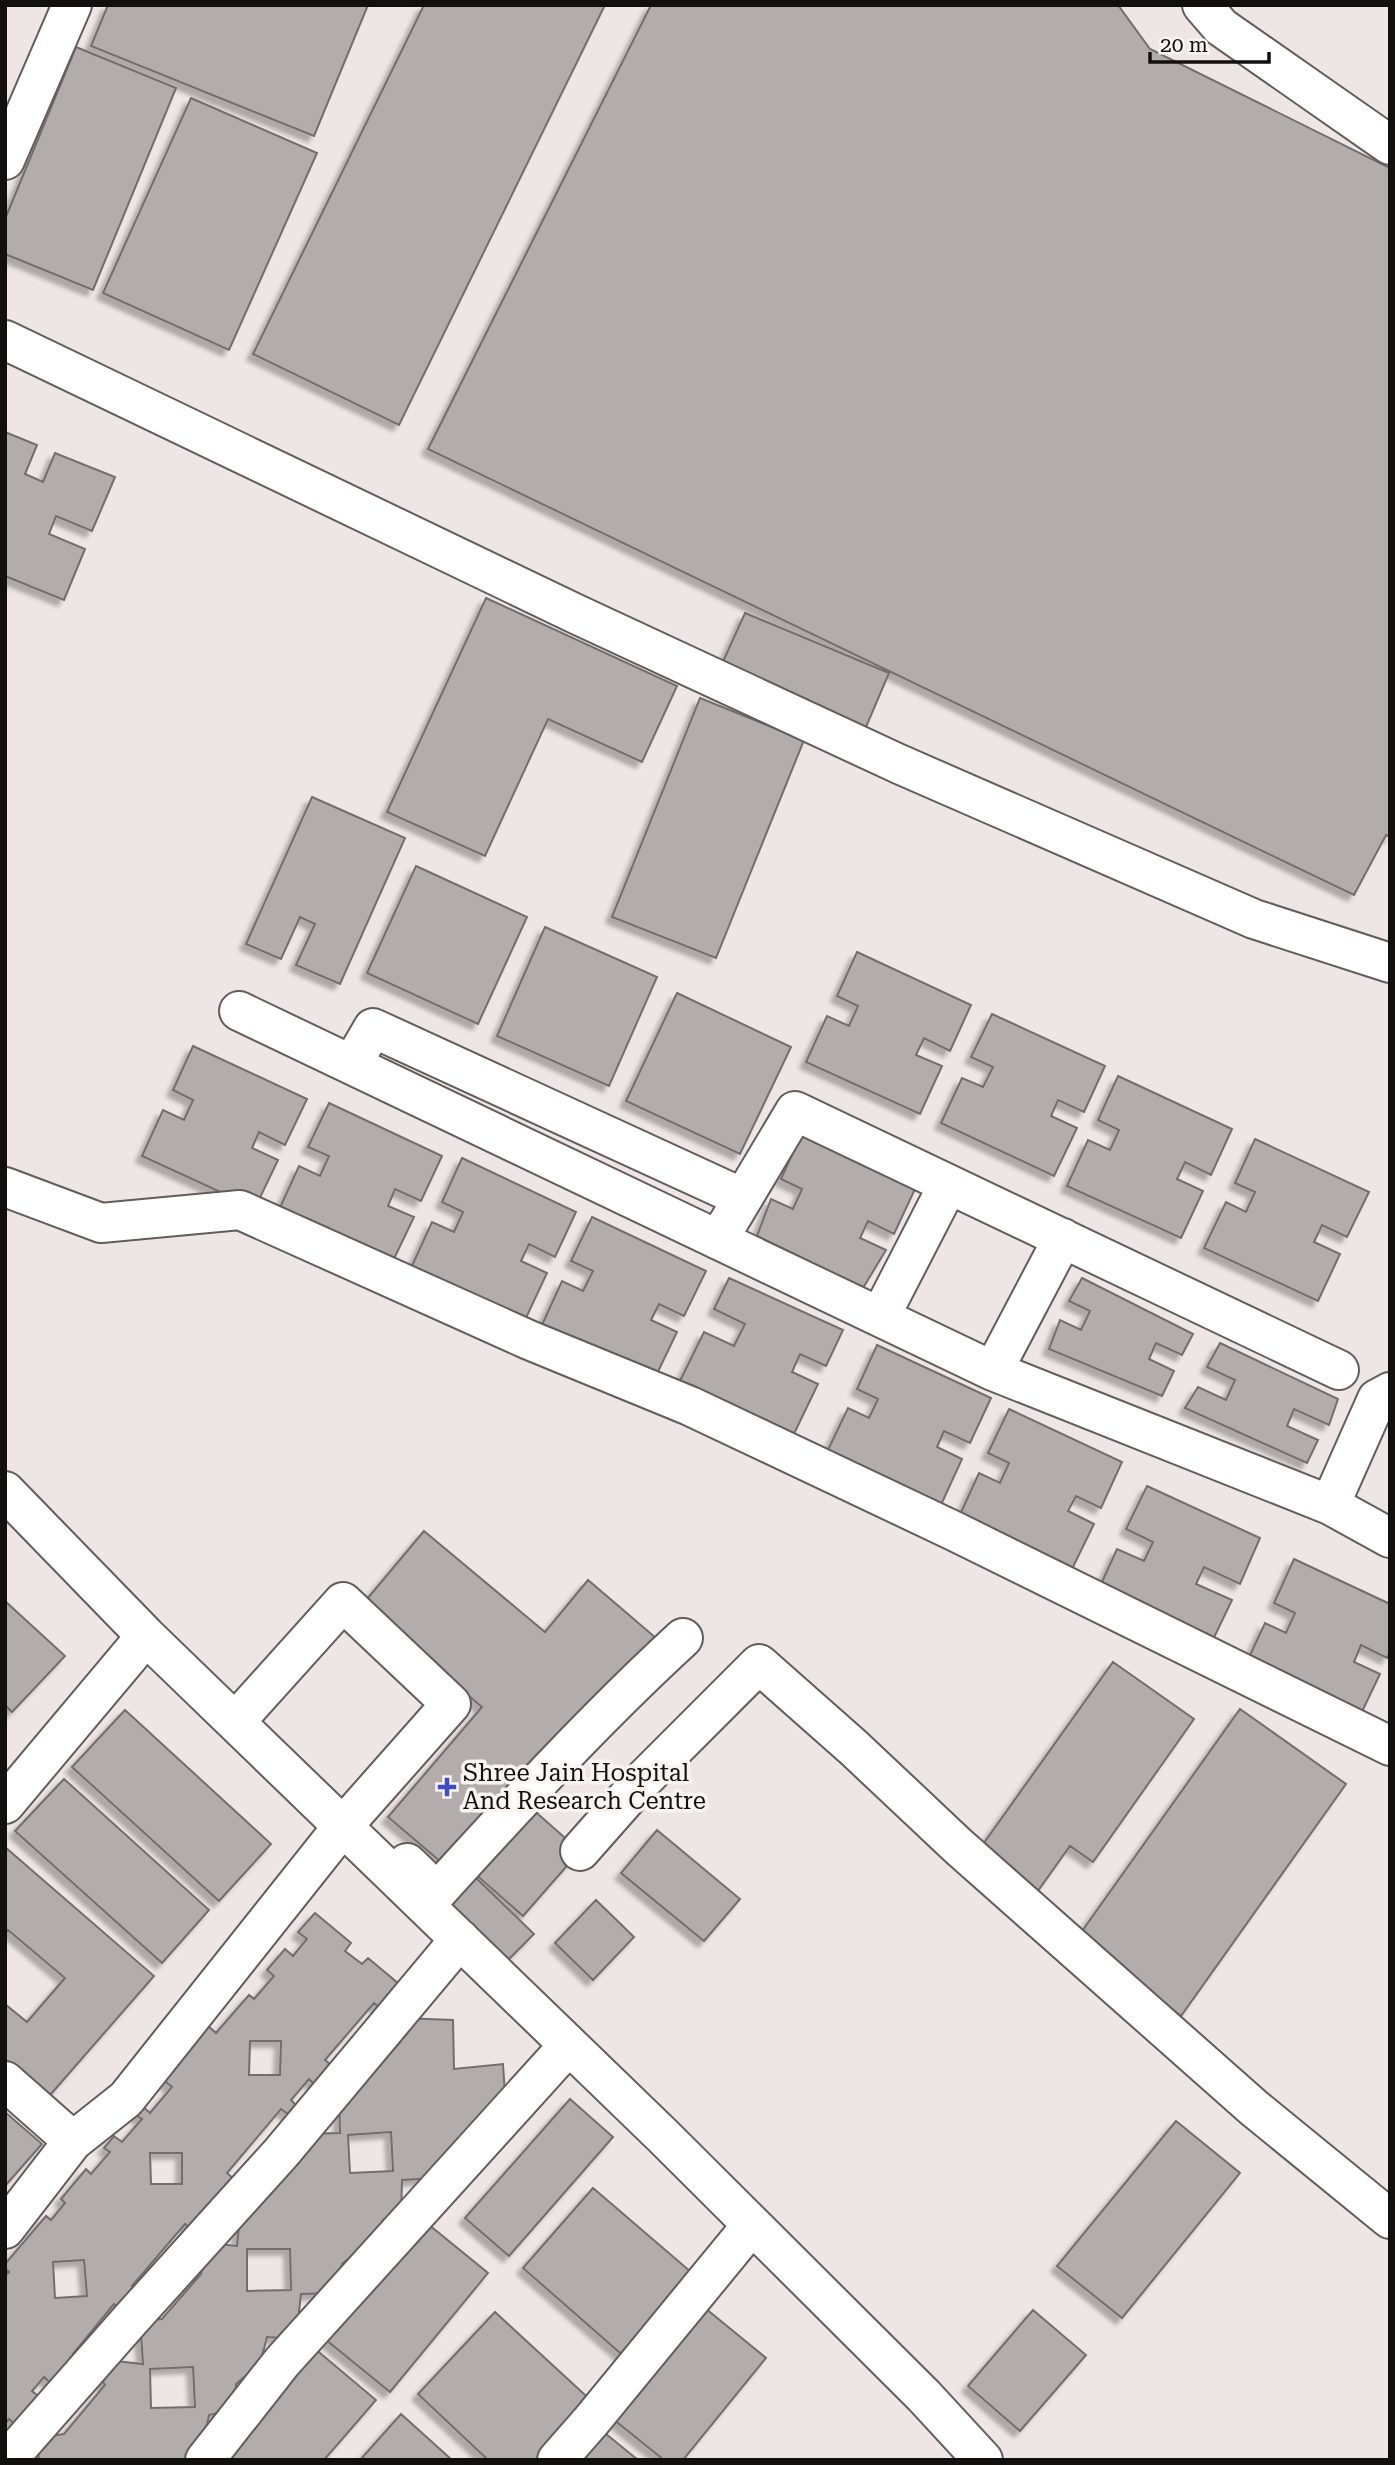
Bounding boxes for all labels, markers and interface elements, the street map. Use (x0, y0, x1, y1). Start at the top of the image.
scale bar (1150, 21, 1269, 65)
text: 20 m (1160, 33, 1208, 57)
place label: Shree Jain Hospital And Research Centre (463, 1759, 706, 1815)
marker: Shree Jain Hospital And Research Centre (437, 1777, 457, 1797)

